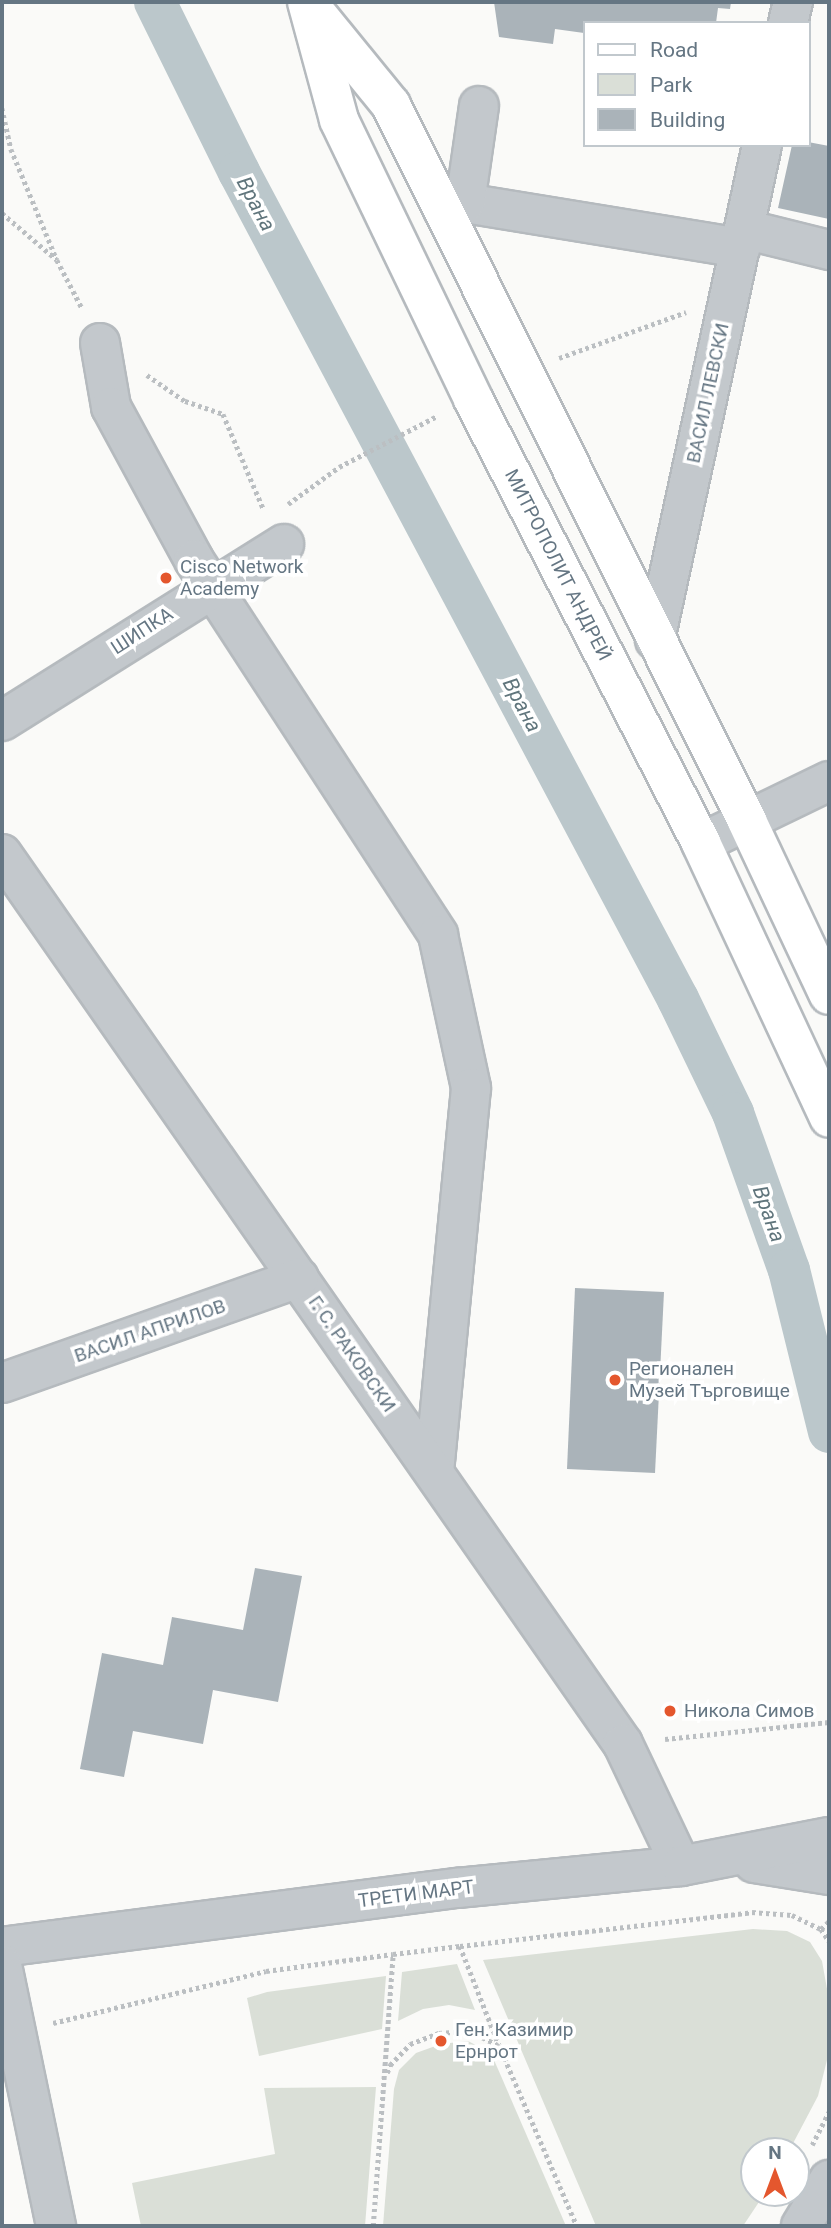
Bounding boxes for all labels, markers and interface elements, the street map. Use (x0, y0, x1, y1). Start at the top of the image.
legend (582, 21, 810, 147)
text: Road (650, 38, 698, 62)
text: Park (650, 73, 692, 97)
text: Building (650, 108, 725, 132)
water label: Врана (231, 172, 281, 236)
street label: ВАСИЛ ЛЕВСКИ (682, 321, 734, 465)
street label: МИТРОПОЛИТ АНДРЕЙ (500, 465, 616, 665)
place label: Cisco Network Academy (180, 556, 303, 600)
marker: Cisco Network Academy (158, 570, 174, 586)
street label: ШИПКА (107, 602, 177, 660)
water label: Врана (497, 673, 547, 737)
water label: Врана (747, 1182, 791, 1246)
street label: Г. С. РАКОВСКИ (303, 1291, 401, 1417)
street label: ВАСИЛ АПРИЛОВ (71, 1294, 229, 1368)
place label: Регионален Музей Търговище (629, 1358, 790, 1402)
marker: Регионален Музей Търговище (607, 1372, 623, 1388)
place label: Никола Симов (684, 1700, 814, 1722)
marker: Никола Симов (662, 1703, 678, 1719)
street label: ТРЕТИ МАРТ (357, 1876, 475, 1912)
place label: Ген. Казимир Ернрот (455, 2019, 573, 2063)
marker: Ген. Казимир Ернрот (433, 2033, 449, 2049)
north arrow (740, 2137, 810, 2207)
text: N (768, 2141, 782, 2164)

